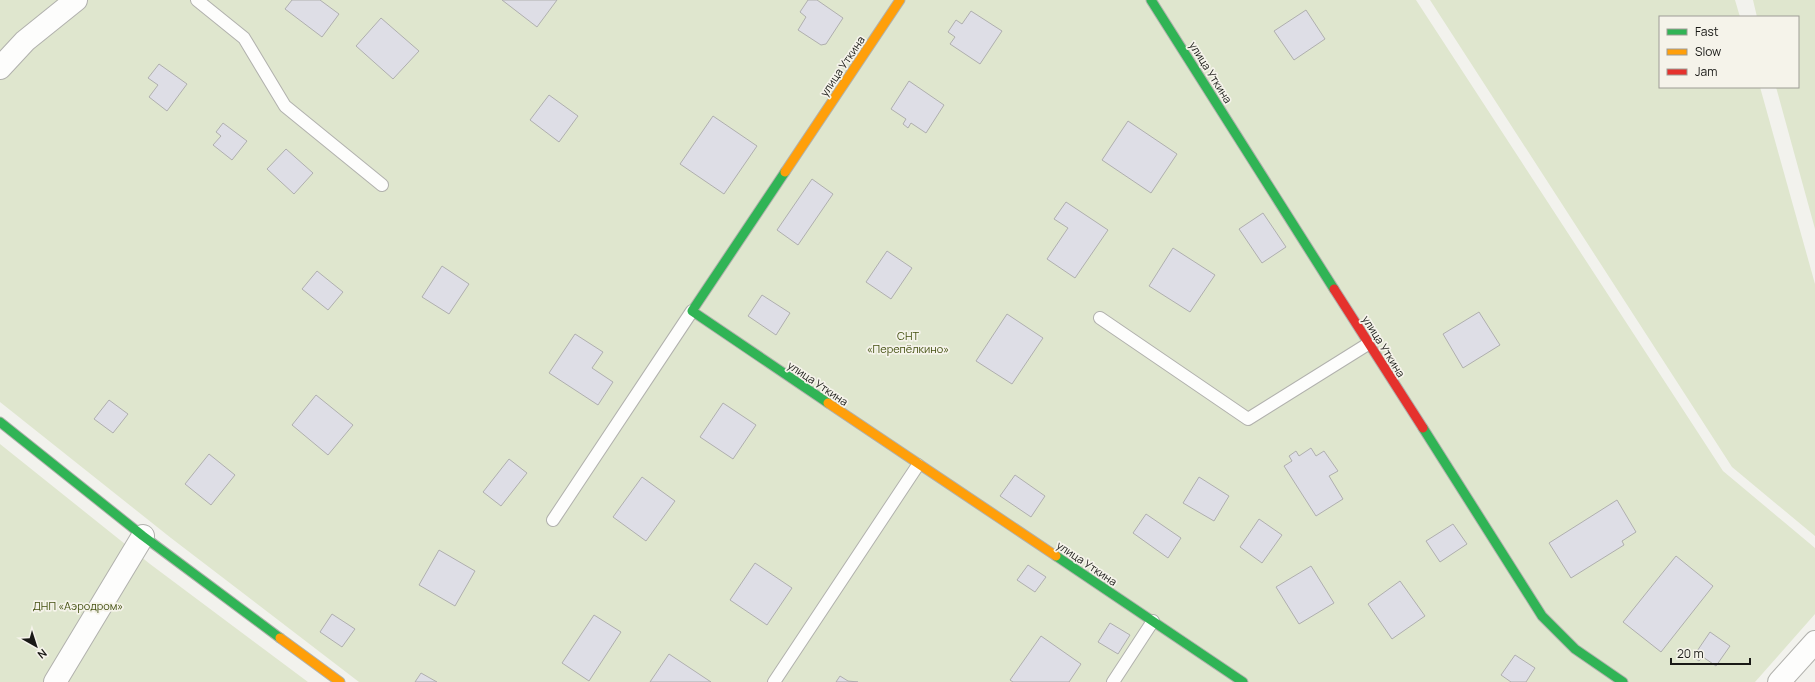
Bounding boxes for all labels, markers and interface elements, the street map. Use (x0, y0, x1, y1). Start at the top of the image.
legend (1659, 16, 1799, 88)
text: Fast (1695, 23, 1719, 40)
street label: улица Уткина (816, 33, 868, 99)
street label: улица Уткина (1186, 38, 1236, 106)
text: Slow (1695, 43, 1721, 60)
text: Jam (1695, 63, 1717, 80)
street label: улица Уткина (1359, 312, 1409, 380)
park label: СНТ «Перепёлкино» (867, 328, 949, 356)
street label: улица Уткина (785, 357, 851, 409)
street label: улица Уткина (1054, 537, 1120, 589)
park label: ДНП «Аэродром» (33, 598, 123, 613)
north arrow (16, 626, 56, 666)
scale bar (1671, 640, 1750, 666)
text: 20 m (1677, 645, 1704, 662)
text: N (35, 646, 50, 663)

